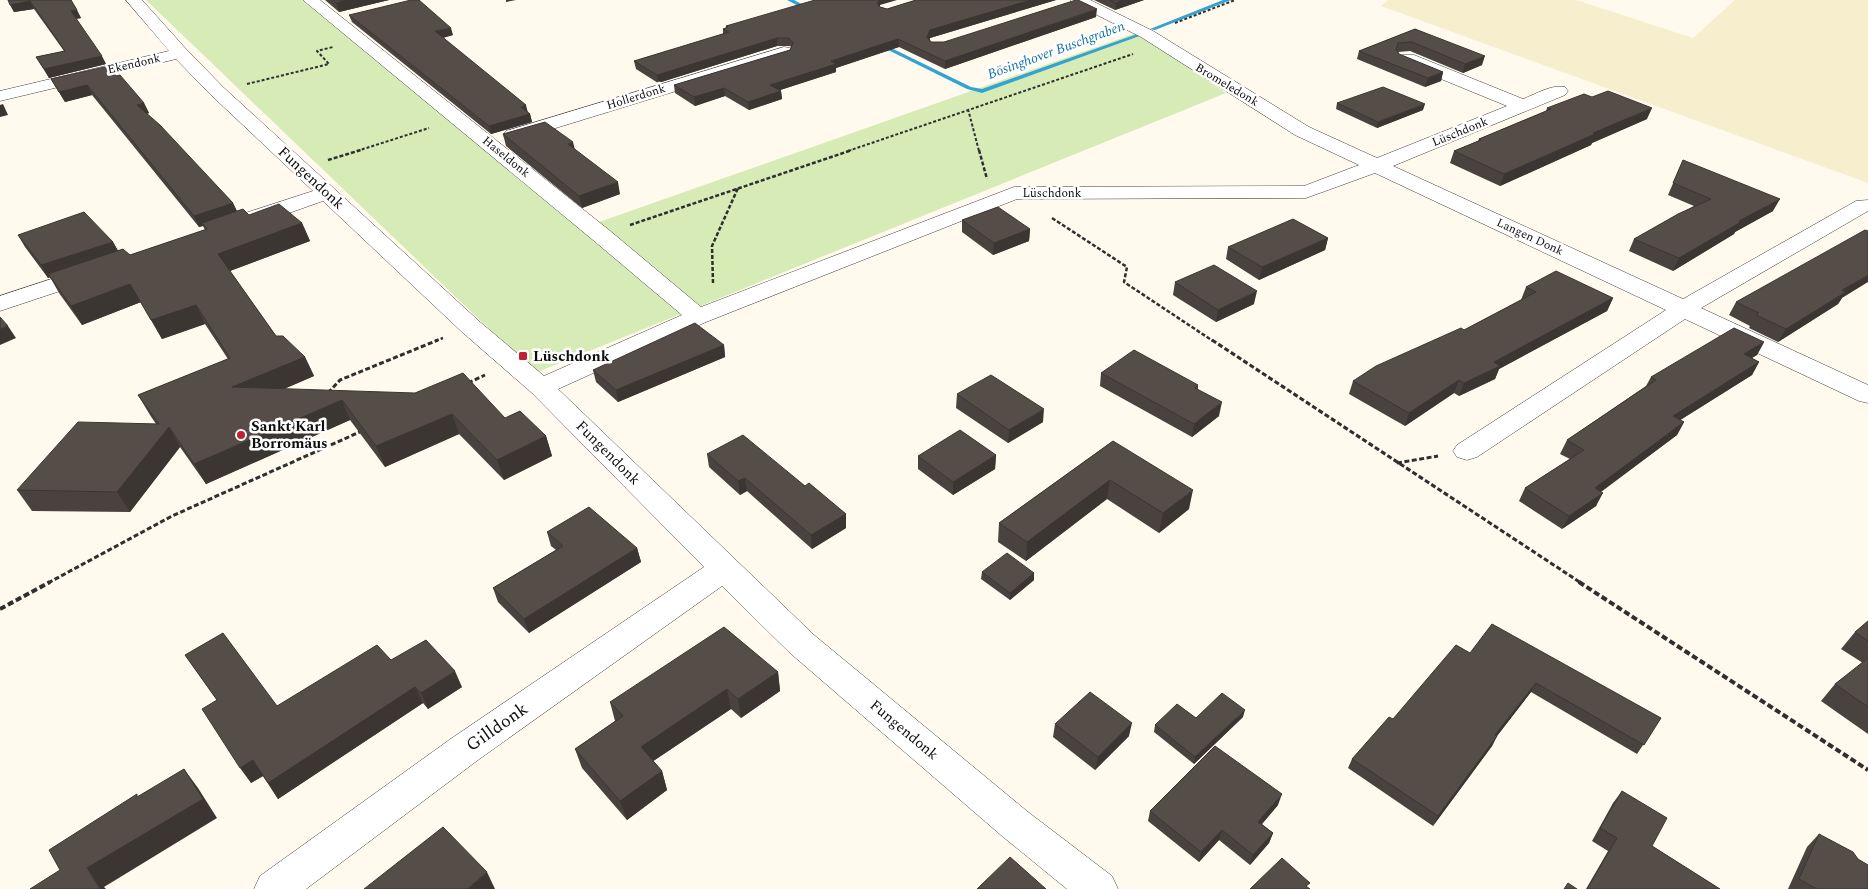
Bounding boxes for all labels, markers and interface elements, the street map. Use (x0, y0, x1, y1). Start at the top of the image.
water label: Bösinghover Buschgraben (984, 15, 1128, 85)
street label: Ekendonk (106, 49, 163, 79)
street label: Bromeledonk (1191, 58, 1263, 112)
street label: Hollerdonk (604, 79, 668, 115)
street label: Lüschdonk (1429, 112, 1491, 152)
street label: Haseldonk (478, 132, 534, 182)
street label: Fungendonk (273, 141, 349, 215)
street label: Lüschdonk (1022, 184, 1082, 203)
street label: Langen Donk (1493, 213, 1567, 261)
place label: Lüschdonk (533, 345, 610, 368)
marker: Lüschdonk (517, 350, 529, 362)
place label: Sankt Karl Borromäus (251, 415, 328, 455)
street label: Fungendonk (570, 415, 646, 491)
marker: Sankt Karl Borromäus (235, 429, 247, 441)
street label: Fungendonk (865, 694, 943, 766)
street label: Gilldonk (460, 696, 534, 758)

